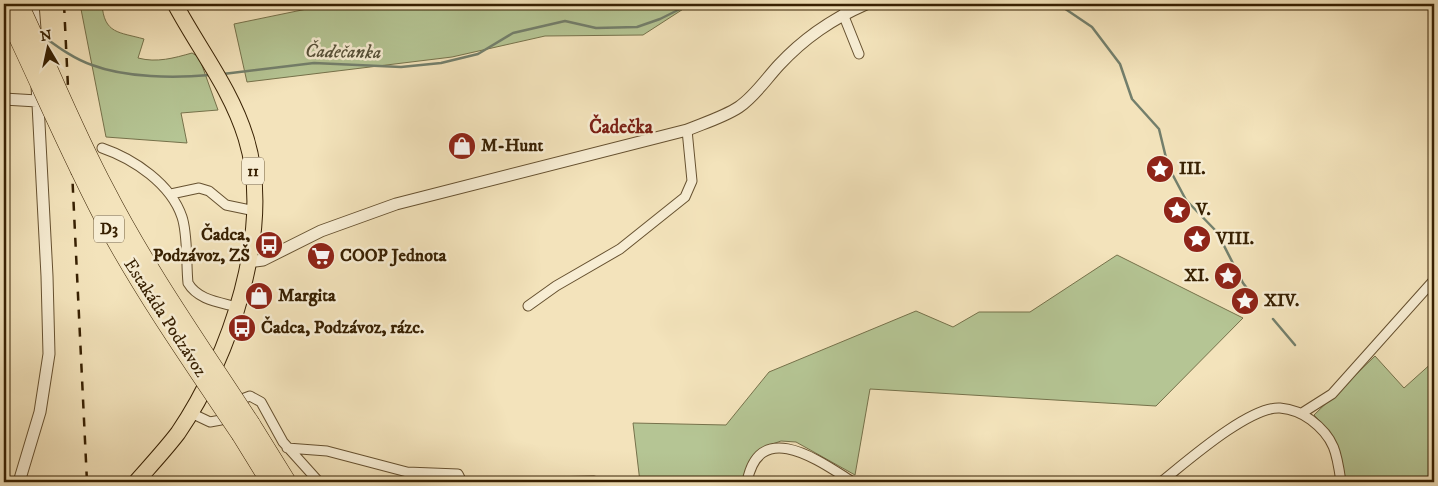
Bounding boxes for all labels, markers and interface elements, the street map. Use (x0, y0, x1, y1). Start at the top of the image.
north arrow (22, 22, 72, 72)
text: N (39, 26, 54, 46)
water label: Čadečanka (305, 38, 381, 64)
district label: Čadečka (589, 114, 654, 139)
shop icon: M-Hunt (447, 131, 477, 161)
place label: M-Hunt (481, 135, 544, 157)
place icon: III. (1145, 154, 1175, 184)
road number: 11 (242, 158, 264, 185)
place label: III. (1179, 158, 1206, 180)
place icon: V. (1162, 195, 1192, 225)
place label: V. (1195, 199, 1211, 221)
road number: D3 (94, 215, 124, 242)
place label: Čadca, Podzávoz, ZŠ (153, 223, 250, 267)
place icon: VIII. (1182, 224, 1212, 254)
place label: VIII. (1215, 228, 1254, 250)
bus stop icon: Čadca, Podzávoz, ZŠ (254, 230, 284, 260)
supermarket icon: COOP Jednota (306, 241, 336, 271)
place label: COOP Jednota (340, 245, 447, 267)
street label: Estakáda Podzávoz (119, 255, 212, 382)
place icon: XI. (1213, 261, 1243, 291)
place label: XI. (1184, 265, 1209, 287)
shop icon: Margita (244, 281, 274, 311)
place label: Margita (278, 285, 336, 307)
place icon: XIV. (1230, 286, 1260, 316)
place label: XIV. (1264, 290, 1299, 312)
bus stop icon: Čadca, Podzávoz, rázc. (227, 313, 257, 343)
place label: Čadca, Podzávoz, rázc. (261, 316, 424, 339)

